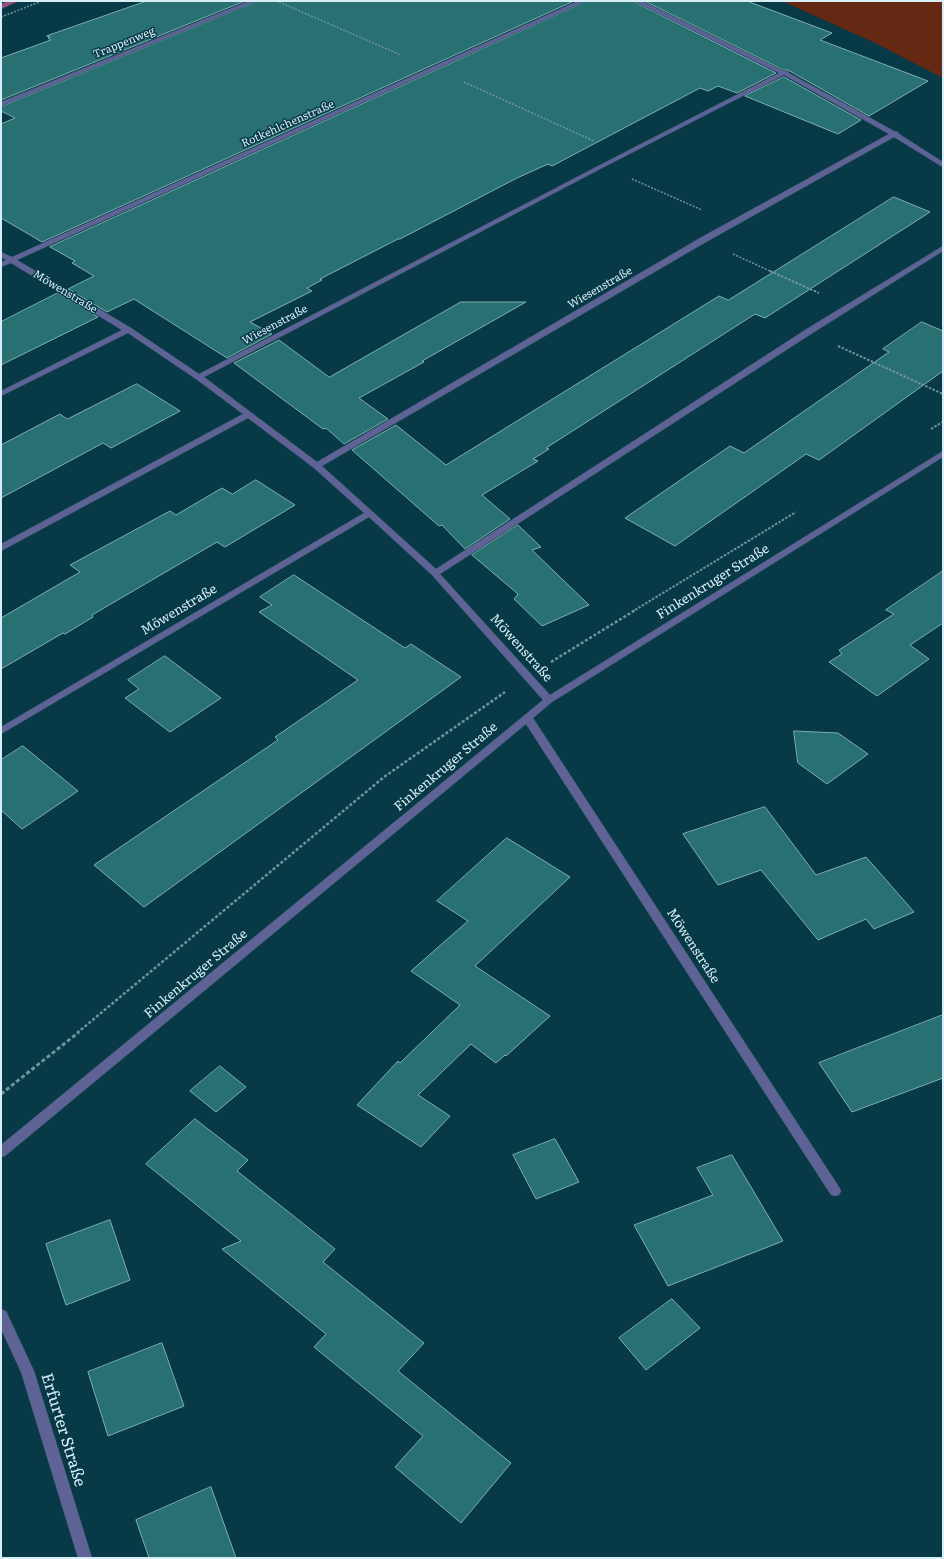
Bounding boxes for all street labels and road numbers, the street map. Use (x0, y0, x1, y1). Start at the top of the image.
street label: Trappenweg (91, 25, 157, 61)
street label: Rotkehlchenstraße (240, 98, 336, 150)
street label: Wiesenstraße (565, 264, 635, 312)
street label: Möwenstraße (30, 268, 100, 316)
street label: Wiesenstraße (240, 302, 310, 348)
street label: Finkenkruger Straße (654, 541, 772, 623)
street label: Möwenstraße (138, 581, 220, 639)
street label: Möwenstraße (487, 611, 555, 685)
street label: Finkenkruger Straße (391, 719, 501, 815)
street label: Möwenstraße (663, 906, 723, 986)
street label: Finkenkruger Straße (141, 926, 251, 1022)
street label: Erfurter Straße (37, 1371, 89, 1489)

